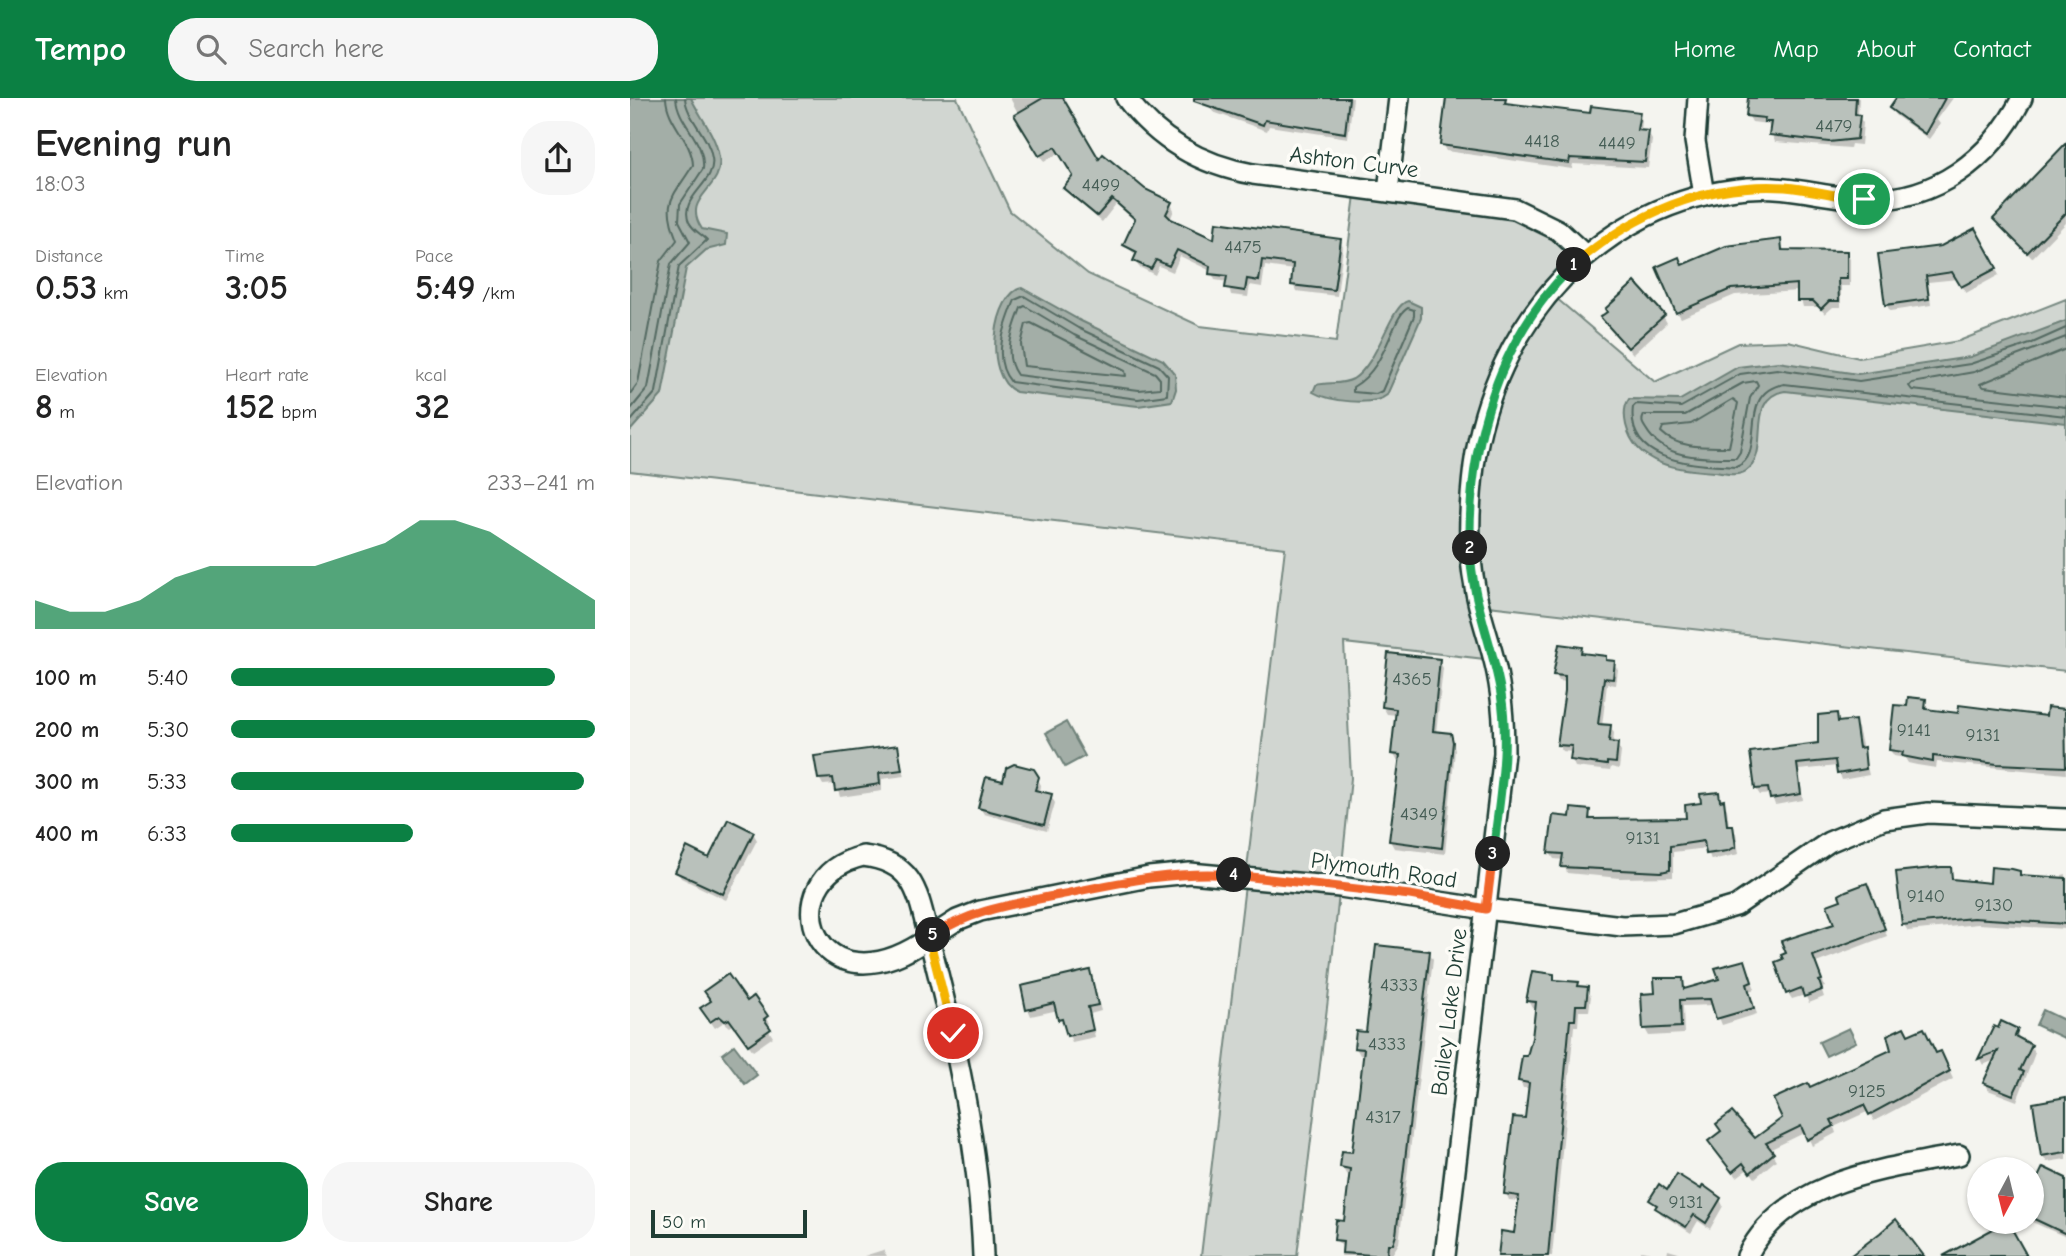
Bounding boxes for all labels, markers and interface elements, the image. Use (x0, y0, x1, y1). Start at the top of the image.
search box (168, 18, 658, 81)
text: Tempo (35, 30, 126, 68)
icon: search (192, 30, 230, 68)
text: Search here (248, 34, 384, 64)
text: Home (1674, 35, 1735, 63)
text: Map (1773, 35, 1819, 63)
text: About (1857, 35, 1915, 63)
text: Contact (1953, 35, 2031, 63)
house number: 4479 (1815, 115, 1853, 137)
button: share (521, 121, 595, 195)
text: Evening run (35, 122, 232, 166)
house number: 4418 (1524, 130, 1560, 152)
house number: 4449 (1598, 132, 1636, 154)
street label: Ashton Curve (1288, 141, 1420, 183)
pin (1834, 169, 1894, 229)
text: 18:03 (35, 170, 86, 197)
house number: 4499 (1082, 174, 1120, 196)
icon: arrive (1845, 180, 1883, 218)
house number: 4475 (1224, 236, 1262, 258)
text: Distance (35, 245, 103, 267)
text: Time (225, 245, 264, 267)
text: Pace (415, 245, 453, 267)
pin: 1 (1556, 248, 1592, 282)
text: 1 (1570, 253, 1577, 275)
text: 0.53 (35, 267, 97, 308)
text: 3:05 (225, 267, 288, 308)
text: 5:49 (415, 267, 476, 308)
text: km (97, 282, 128, 304)
text: /km (476, 282, 515, 304)
text: Elevation (35, 364, 108, 386)
text: Heart rate (225, 364, 309, 386)
text: kcal (415, 364, 447, 386)
text: 8 (35, 386, 53, 427)
text: 152 (225, 386, 275, 427)
text: 32 (415, 386, 450, 427)
text: m (53, 401, 75, 423)
text: bpm (275, 401, 317, 423)
text: Elevation (35, 469, 123, 496)
text: 233–241 m (487, 469, 595, 496)
pin: 2 (1452, 531, 1488, 566)
text: 2 (1465, 536, 1474, 558)
text: 100 m (35, 664, 97, 691)
text: 5:40 (147, 664, 189, 691)
house number: 4365 (1392, 668, 1432, 690)
text: 200 m (35, 716, 99, 743)
text: 5:30 (147, 716, 189, 743)
house number: 9141 (1897, 719, 1931, 741)
house number: 9131 (1966, 724, 2000, 746)
text: 300 m (35, 768, 99, 795)
text: 5:33 (147, 768, 187, 795)
house number: 4349 (1400, 803, 1438, 825)
text: 400 m (35, 820, 99, 847)
text: 6:33 (147, 820, 187, 847)
house number: 9131 (1626, 827, 1660, 849)
pin: 3 (1476, 836, 1510, 872)
text: 3 (1488, 842, 1497, 864)
street label: Plymouth Road (1309, 846, 1459, 894)
pin: 4 (1216, 858, 1252, 892)
text: 4 (1229, 863, 1238, 885)
house number: 9140 (1907, 885, 1945, 907)
house number: 9130 (1975, 894, 2013, 916)
pin: 5 (916, 918, 950, 952)
text: 5 (927, 923, 938, 945)
street label: Bailey Lake Drive (1425, 927, 1473, 1097)
house number: 4333 (1380, 974, 1418, 996)
pin (923, 1003, 983, 1063)
icon: check (934, 1014, 972, 1052)
house number: 4333 (1368, 1033, 1406, 1055)
house number: 9125 (1848, 1080, 1886, 1102)
house number: 4317 (1365, 1106, 1401, 1128)
north arrow (1967, 1157, 2044, 1234)
map controls (1967, 1157, 2044, 1234)
button: Save (35, 1162, 308, 1242)
button: Share (322, 1162, 595, 1242)
house number: 9131 (1669, 1191, 1703, 1213)
scale bar (651, 1207, 807, 1239)
text: 50 m (662, 1211, 706, 1233)

